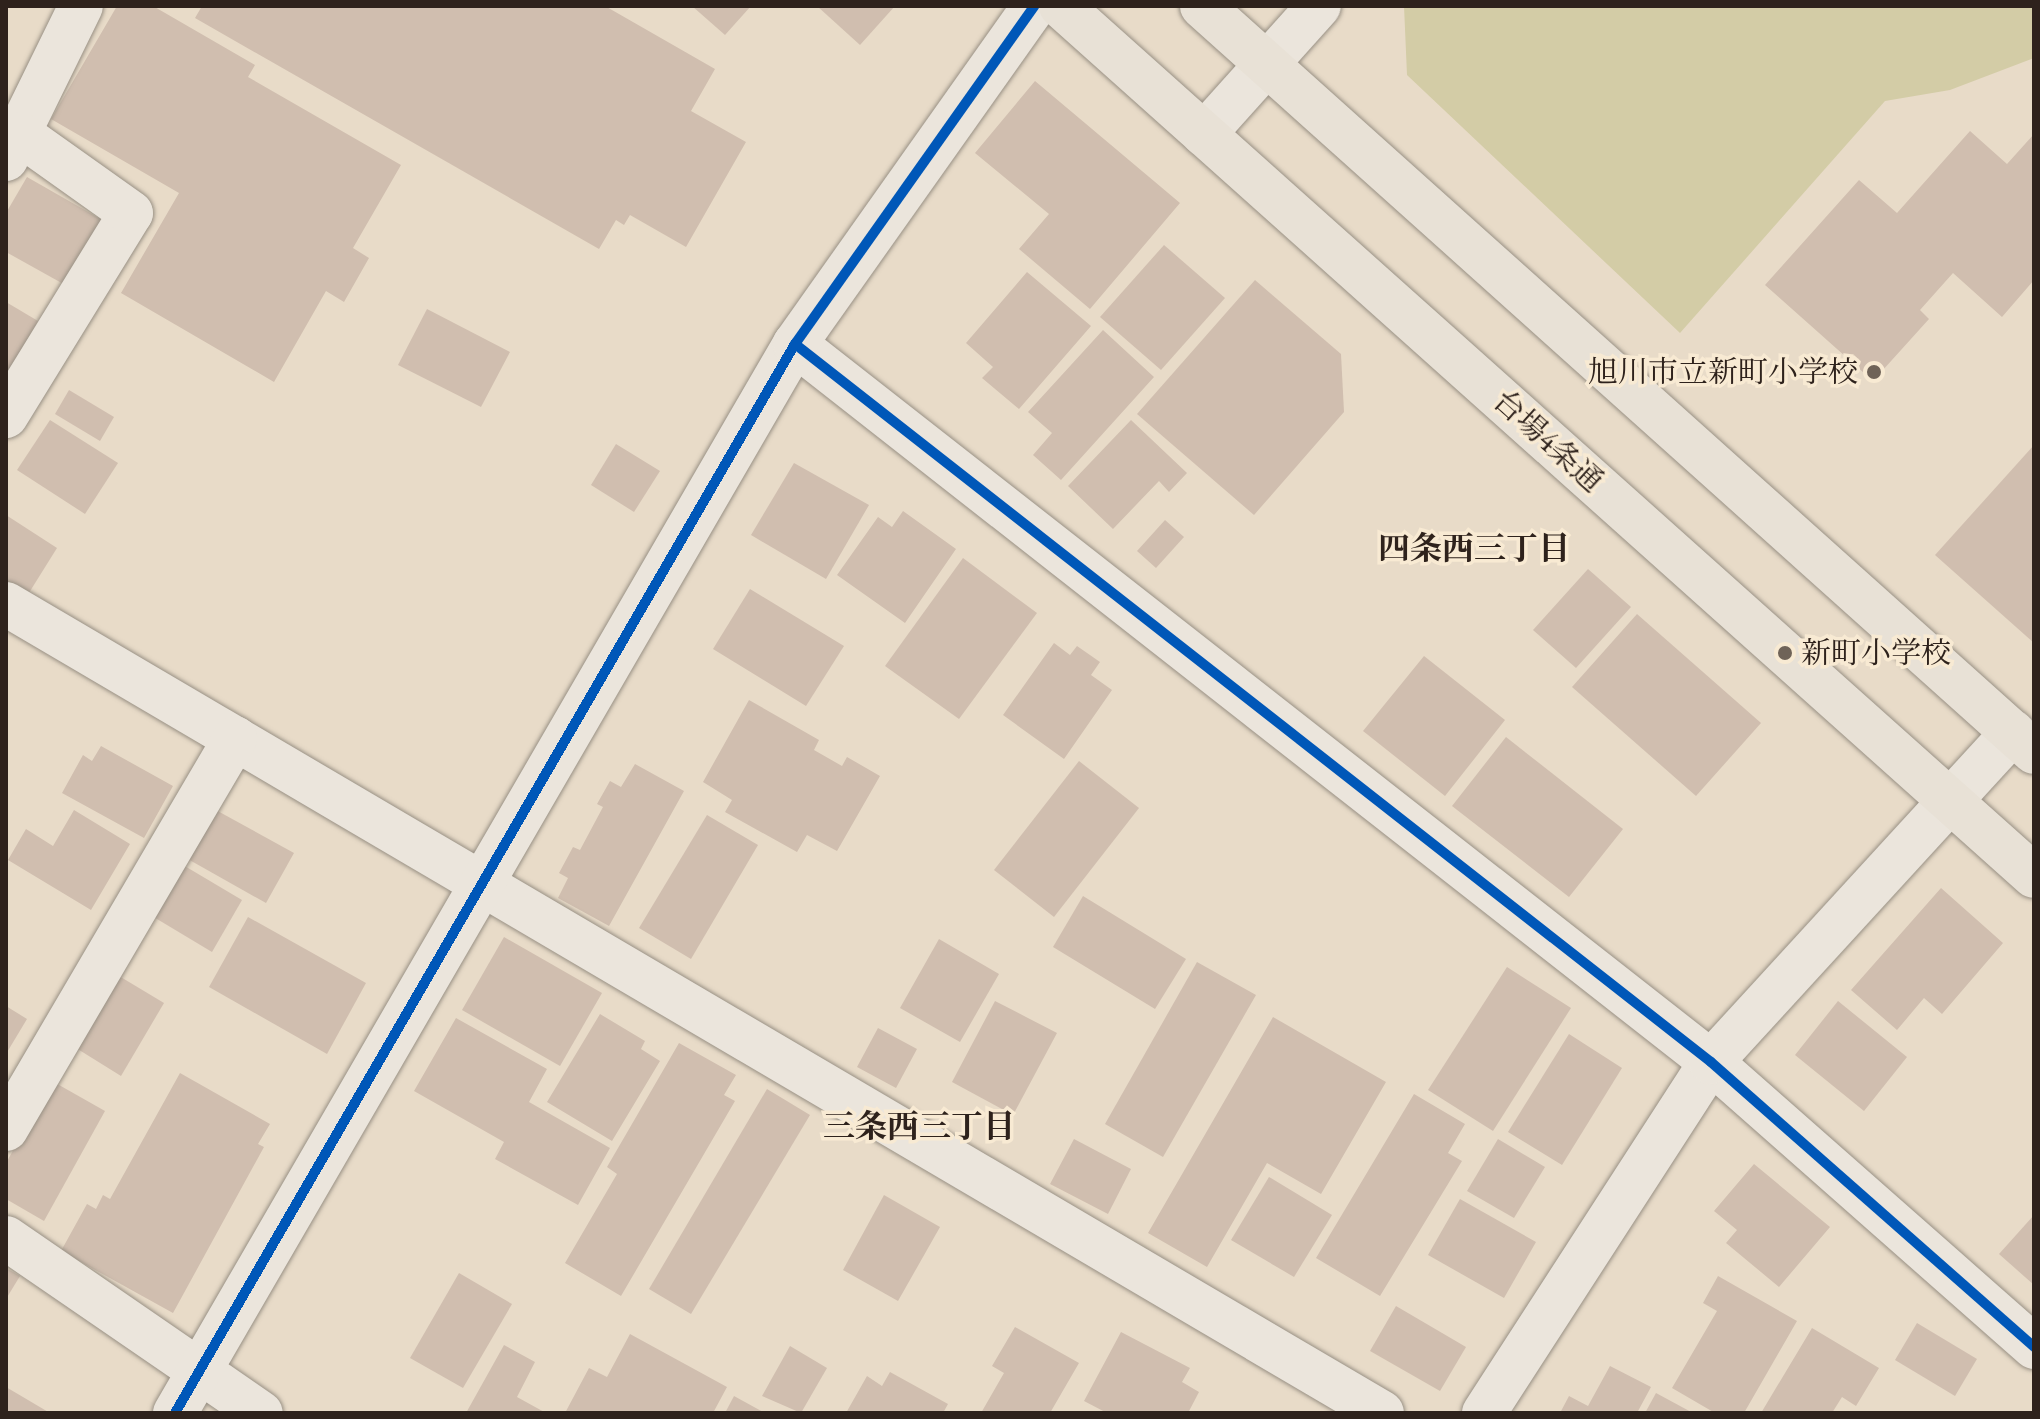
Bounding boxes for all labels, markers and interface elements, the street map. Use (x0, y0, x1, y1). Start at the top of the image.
place label: 旭川市立新町小学校 (1588, 354, 1858, 390)
marker: 旭川市立新町小学校 (1865, 363, 1883, 381)
street label: 台場4条通 (1486, 383, 1610, 499)
district label: 四条西三丁目 (1378, 529, 1570, 567)
place label: 新町小学校 (1801, 635, 1951, 671)
marker: 新町小学校 (1776, 644, 1794, 662)
district label: 三条西三丁目 (823, 1107, 1015, 1145)

